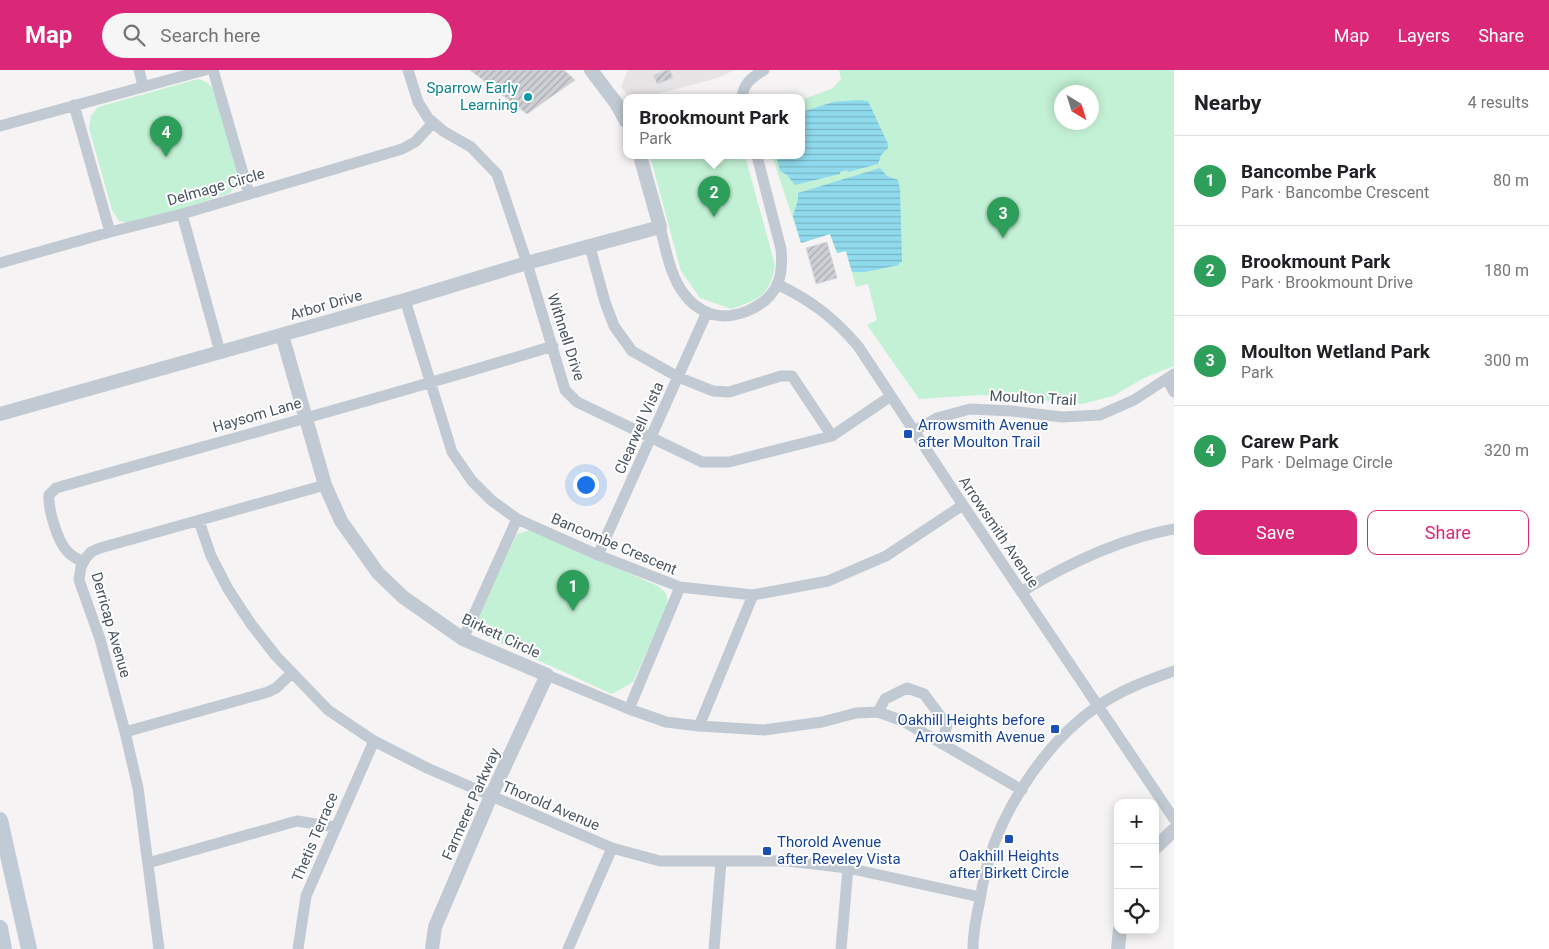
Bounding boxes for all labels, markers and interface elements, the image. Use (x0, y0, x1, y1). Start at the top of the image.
search box (102, 13, 452, 58)
text: Map (25, 21, 72, 49)
icon: search (120, 21, 148, 49)
text: Search here (160, 24, 260, 47)
text: Map (1334, 25, 1369, 46)
text: Layers (1397, 25, 1450, 46)
text: Share (1478, 25, 1524, 46)
place label: Sparrow Early Learning (426, 79, 518, 114)
north arrow (1054, 85, 1099, 130)
marker: Sparrow Early Learning (522, 91, 534, 103)
text: Nearby (1194, 91, 1261, 115)
text: 4 results (1468, 93, 1529, 112)
popup (623, 94, 805, 159)
text: Brookmount Park (639, 106, 789, 129)
pin: 4 (150, 116, 182, 157)
text: Park (639, 129, 672, 148)
text: Bancombe Park (1241, 160, 1376, 183)
street label: Delmage Circle (165, 164, 267, 210)
text: 1 (1205, 171, 1215, 190)
text: 80 m (1493, 171, 1529, 190)
pin: 2 (698, 176, 730, 217)
text: Park · Bancombe Crescent (1241, 183, 1429, 202)
pin: 3 (987, 197, 1019, 238)
text: Brookmount Park (1241, 250, 1390, 273)
text: 2 (1205, 261, 1215, 280)
text: 180 m (1484, 261, 1529, 280)
text: Park · Brookmount Drive (1241, 273, 1413, 292)
street label: Arbor Drive (288, 286, 364, 324)
street label: Withnell Drive (543, 291, 589, 383)
text: Moulton Wetland Park (1241, 340, 1430, 363)
text: 3 (1205, 351, 1215, 370)
text: 300 m (1484, 351, 1529, 370)
text: Park (1241, 363, 1273, 382)
street label: Clearwell Vista (611, 379, 667, 477)
street label: Moulton Trail (989, 387, 1077, 409)
street label: Haysom Lane (211, 394, 303, 436)
place label: Arrowsmith Avenue after Moulton Trail (918, 416, 1048, 451)
marker: Arrowsmith Avenue after Moulton Trail (902, 428, 914, 440)
text: Carew Park (1241, 430, 1339, 453)
text: 4 (1205, 441, 1215, 460)
text: 320 m (1484, 441, 1529, 460)
text: Park · Delmage Circle (1241, 453, 1393, 472)
your location (573, 472, 599, 498)
street label: Arrowsmith Avenue (955, 473, 1043, 591)
street label: Bancombe Crescent (548, 509, 680, 579)
button: Save (1194, 510, 1357, 555)
button: Share (1367, 510, 1529, 555)
street label: Derricap Avenue (87, 570, 135, 680)
pin: 1 (557, 570, 589, 611)
street label: Birkett Circle (459, 610, 543, 662)
place label: Oakhill Heights before Arrowsmith Avenue (898, 711, 1045, 746)
marker: Oakhill Heights before Arrowsmith Avenue (1049, 723, 1061, 735)
street label: Farmerer Parkway (438, 745, 504, 863)
street label: Thorold Avenue (500, 777, 602, 835)
street label: Thetis Terrace (288, 790, 342, 884)
map controls (1114, 799, 1159, 934)
button: + (1114, 799, 1159, 844)
place label: Thorold Avenue after Reveley Vista (777, 833, 901, 868)
marker: Oakhill Heights after Birkett Circle (1003, 833, 1015, 845)
button: − (1114, 844, 1159, 889)
marker: Thorold Avenue after Reveley Vista (761, 845, 773, 857)
place label: Oakhill Heights after Birkett Circle (949, 847, 1069, 882)
button: locate (1114, 889, 1159, 934)

